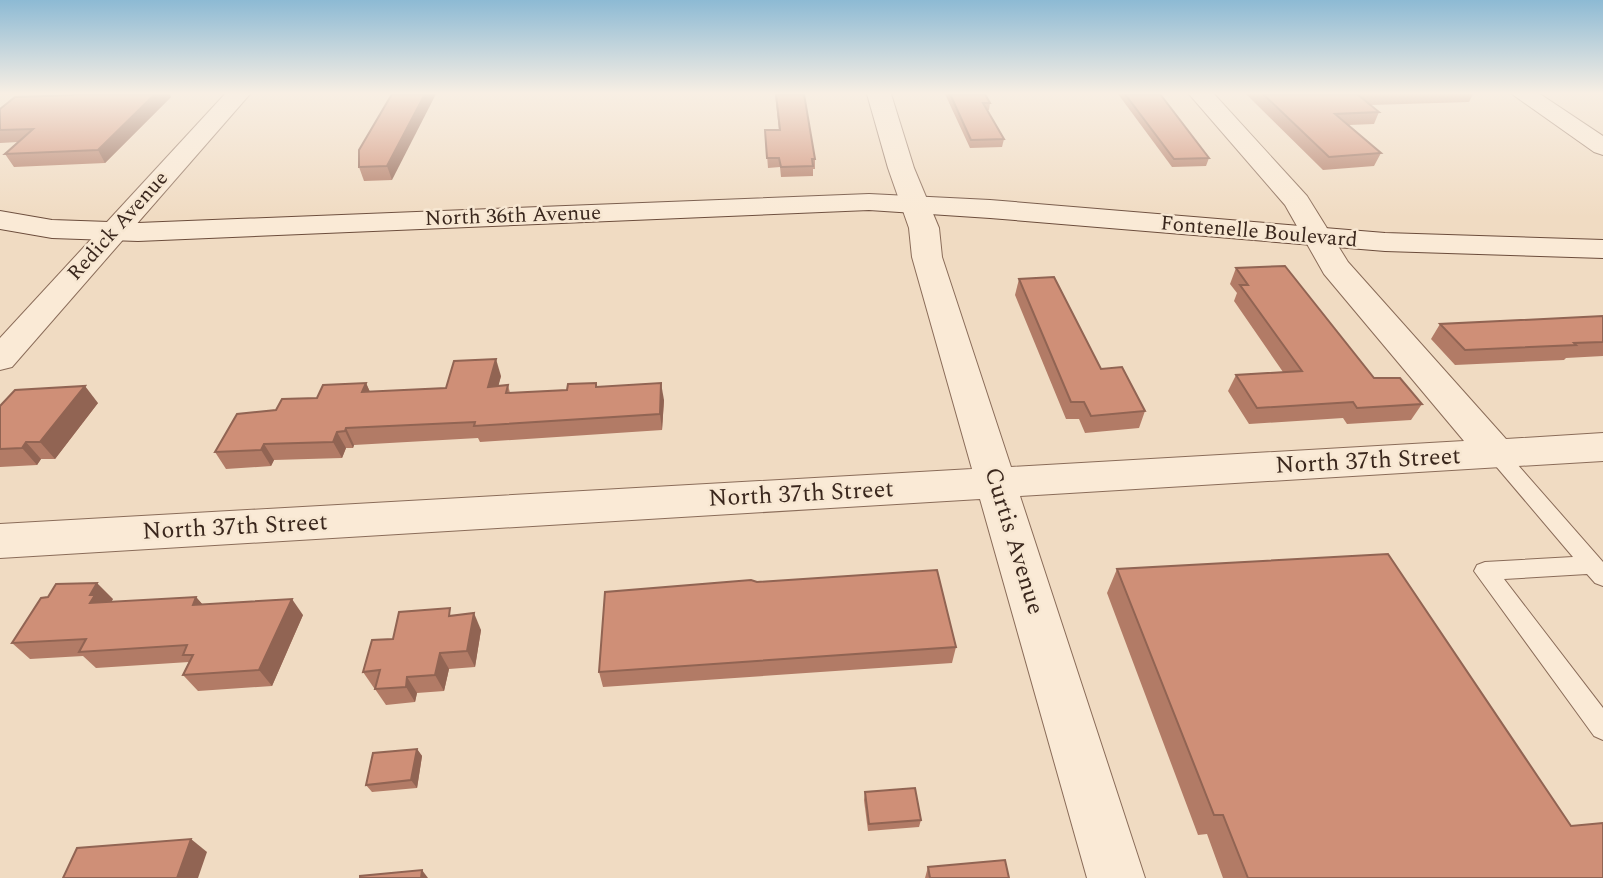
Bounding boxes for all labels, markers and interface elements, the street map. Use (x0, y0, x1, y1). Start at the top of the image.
street label: Redick Avenue (60, 164, 176, 288)
street label: North 36th Avenue (424, 197, 602, 235)
street label: Fontenelle Boulevard (1159, 207, 1359, 257)
street label: North 37th Street (1274, 438, 1462, 484)
street label: Curtis Avenue (975, 463, 1053, 619)
street label: North 37th Street (707, 471, 895, 517)
street label: North 37th Street (141, 504, 329, 550)

